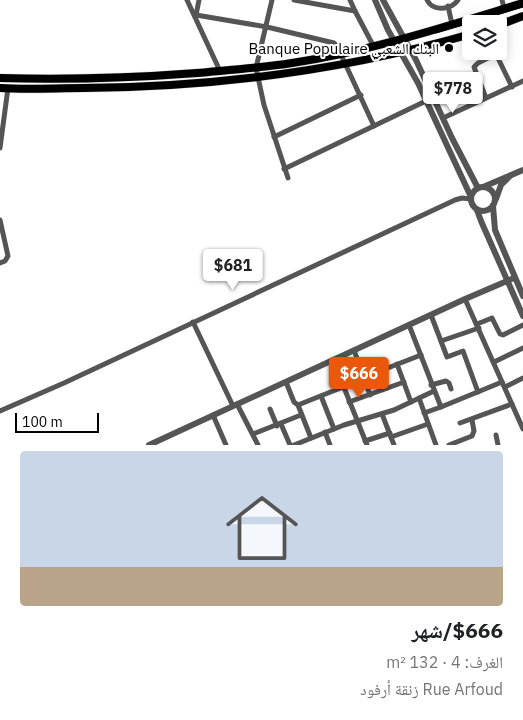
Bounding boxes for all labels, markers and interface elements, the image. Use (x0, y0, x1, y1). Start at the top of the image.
map controls (462, 15, 507, 60)
button: layers (462, 15, 507, 60)
place label: Banque Populaire البنك الشعبي (249, 39, 439, 60)
marker: Banque Populaire البنك الشعبي (443, 42, 455, 54)
pin: $778 (423, 72, 483, 114)
text: $778 (434, 78, 472, 98)
pin: $681 (203, 248, 263, 291)
text: $681 (214, 255, 252, 275)
pin: $666 (329, 356, 389, 399)
text: $666 (340, 363, 378, 383)
scale bar (15, 410, 99, 433)
text: 100 m (22, 413, 63, 431)
icon: home (217, 483, 307, 573)
text: $666/شهر (412, 616, 503, 644)
text: الغرف: 4 · 132 m² (386, 652, 503, 672)
text: Rue Arfoud زنقة أرفود (360, 679, 503, 699)

